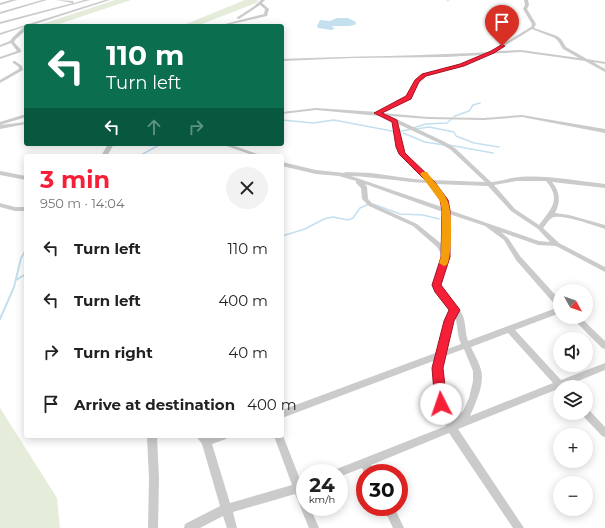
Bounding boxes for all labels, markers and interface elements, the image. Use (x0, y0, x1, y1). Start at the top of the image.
pin (485, 5, 519, 46)
icon: arrive (491, 11, 513, 33)
text: 110 m (106, 38, 184, 72)
icon: left (40, 40, 92, 92)
text: Turn left (106, 72, 181, 94)
icon: left (101, 116, 123, 138)
icon: ahead (143, 116, 165, 138)
icon: right (185, 116, 207, 138)
text: 3 min (40, 165, 110, 194)
button: close (226, 167, 268, 209)
text: 950 m · 14:04 (40, 195, 125, 211)
icon: left (40, 237, 62, 259)
text: Turn left (74, 239, 141, 258)
text: 110 m (227, 239, 268, 258)
north arrow (553, 284, 593, 324)
map controls (553, 284, 593, 516)
icon: left (40, 289, 62, 311)
text: Turn left (74, 291, 141, 310)
text: 400 m (218, 291, 268, 310)
button: sound (553, 332, 593, 372)
icon: right (40, 341, 62, 363)
text: Turn right (74, 343, 153, 362)
text: 40 m (228, 343, 268, 362)
button: layers (553, 380, 593, 420)
position arrow (420, 383, 462, 425)
icon: arrive (40, 393, 62, 415)
text: Arrive at destination (74, 395, 235, 414)
text: 400 m (247, 395, 297, 414)
button: + (553, 428, 593, 468)
speed limit sign: 30 (356, 464, 408, 516)
text: 24 (309, 473, 335, 497)
button: − (553, 476, 593, 516)
text: km/h (309, 493, 335, 506)

